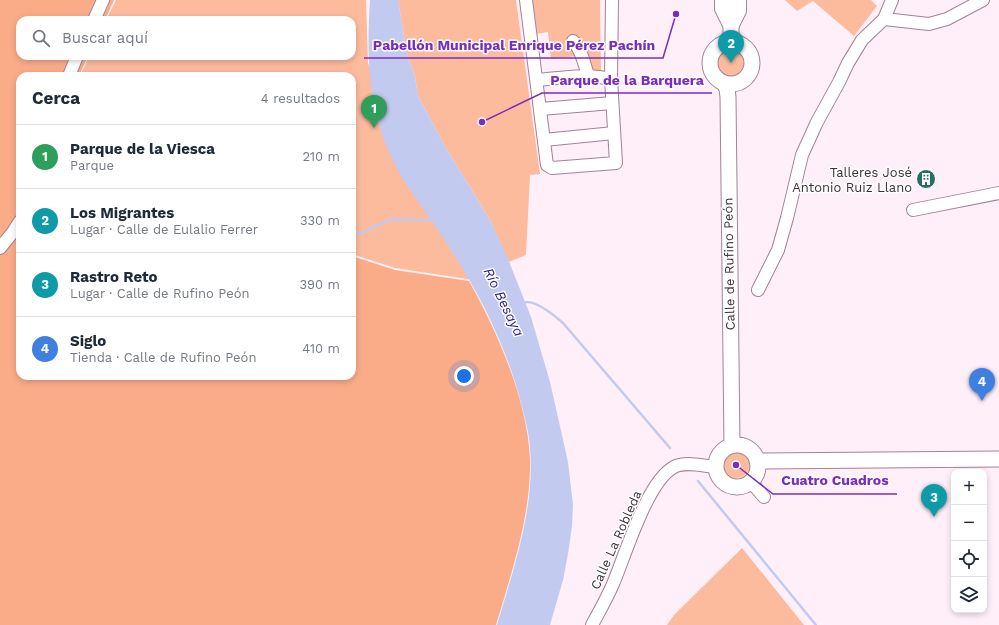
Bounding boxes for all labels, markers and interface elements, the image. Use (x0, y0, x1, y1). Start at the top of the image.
search box (16, 16, 356, 60)
icon: search (30, 27, 52, 49)
text: Buscar aquí (62, 29, 148, 47)
pin: 2 (718, 30, 744, 63)
callout: Pabellón Municipal Enrique Pérez Pachín (364, 32, 663, 58)
text: Pabellón Municipal Enrique Pérez Pachín (373, 37, 655, 53)
callout: Parque de la Barquera (542, 67, 712, 93)
text: Parque de la Barquera (550, 72, 705, 88)
text: Cerca (32, 88, 80, 108)
text: 4 resultados (261, 91, 340, 106)
pin: 1 (361, 95, 387, 128)
text: Parque de la Viesca (70, 140, 215, 158)
text: 1 (42, 149, 48, 164)
text: 210 m (302, 149, 340, 164)
text: Parque (70, 158, 114, 173)
place label: Talleres José Antonio Ruiz Llano (792, 165, 912, 195)
building icon: Talleres José Antonio Ruiz Llano (915, 168, 937, 190)
street label: Calle de Rufino Peón (720, 197, 738, 331)
text: Los Migrantes (70, 204, 174, 222)
text: 2 (41, 213, 49, 228)
text: 330 m (300, 213, 340, 228)
text: Lugar · Calle de Eulalio Ferrer (70, 222, 258, 237)
water label: Río Besaya (481, 265, 528, 339)
text: Rastro Reto (70, 268, 158, 286)
text: 3 (41, 277, 49, 292)
text: 390 m (299, 277, 340, 292)
text: Lugar · Calle de Rufino Peón (70, 286, 250, 301)
text: Siglo (70, 332, 106, 350)
text: 4 (41, 341, 49, 356)
text: 410 m (302, 341, 340, 356)
text: Tienda · Calle de Rufino Peón (70, 350, 256, 365)
your location (454, 366, 474, 386)
pin: 4 (969, 368, 995, 401)
callout: Cuatro Cuadros (773, 468, 897, 494)
map controls (951, 469, 987, 613)
button: + (951, 469, 987, 505)
text: Cuatro Cuadros (781, 472, 889, 488)
pin: 3 (921, 484, 947, 517)
street label: Calle La Robleda (587, 488, 645, 592)
button: − (951, 505, 987, 541)
button: locate (951, 541, 987, 577)
button: layers (951, 577, 987, 613)

